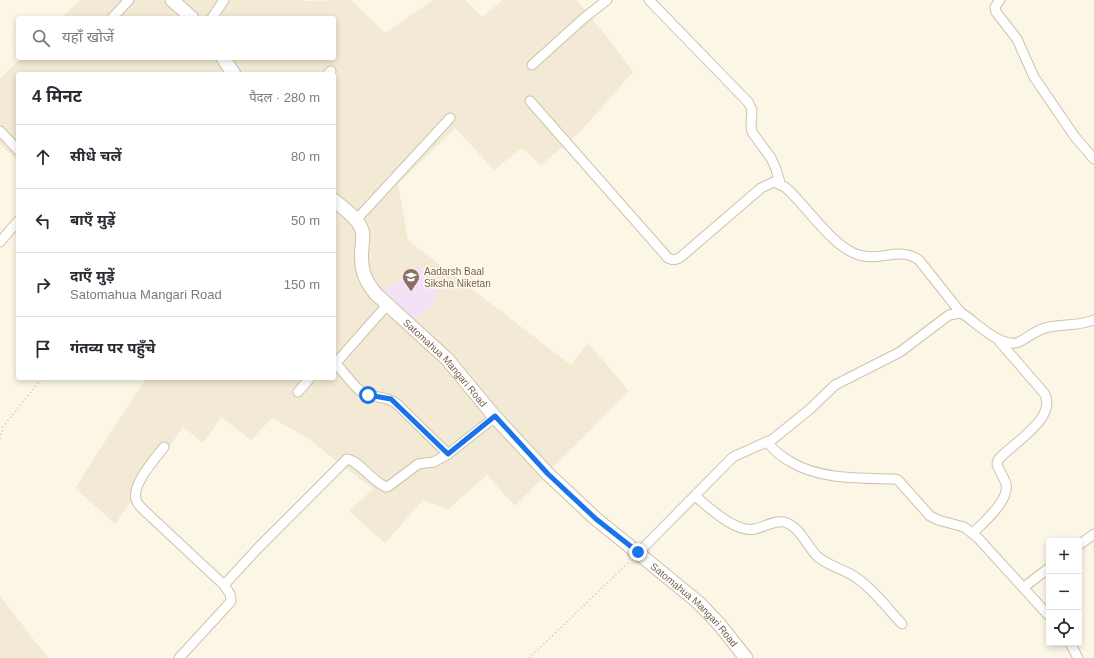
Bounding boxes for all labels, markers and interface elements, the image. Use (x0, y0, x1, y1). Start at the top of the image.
search box (16, 16, 336, 60)
icon: search (30, 27, 52, 49)
text: यहाँ खोजें (62, 28, 114, 45)
text: 4 मिनट (32, 87, 82, 106)
text: पैदल · 280 m (249, 90, 320, 105)
icon: ahead (32, 146, 54, 168)
text: सीधे चलें (70, 147, 121, 164)
text: 80 m (291, 149, 320, 164)
icon: left (32, 210, 54, 232)
text: बाएँ मुड़ें (70, 211, 115, 228)
text: 50 m (291, 213, 320, 228)
place label: Aadarsh Baal Siksha Niketan (424, 266, 491, 289)
text: दाएँ मुड़ें (70, 267, 114, 284)
school or university icon: Aadarsh Baal Siksha Niketan (401, 267, 421, 292)
icon: right (32, 274, 54, 296)
text: 150 m (284, 277, 320, 292)
text: Satomahua Mangari Road (70, 287, 222, 302)
street label: Satomahua Mangari Road (401, 317, 489, 409)
icon: arrive (32, 338, 54, 360)
text: गंतव्य पर पहुँचे (70, 339, 155, 356)
route start (359, 386, 377, 404)
map controls (1046, 538, 1082, 646)
button: + (1046, 538, 1082, 574)
route end (629, 543, 647, 561)
street label: Satomahua Mangari Road (648, 561, 740, 649)
button: − (1046, 574, 1082, 610)
button: locate (1046, 610, 1082, 646)

